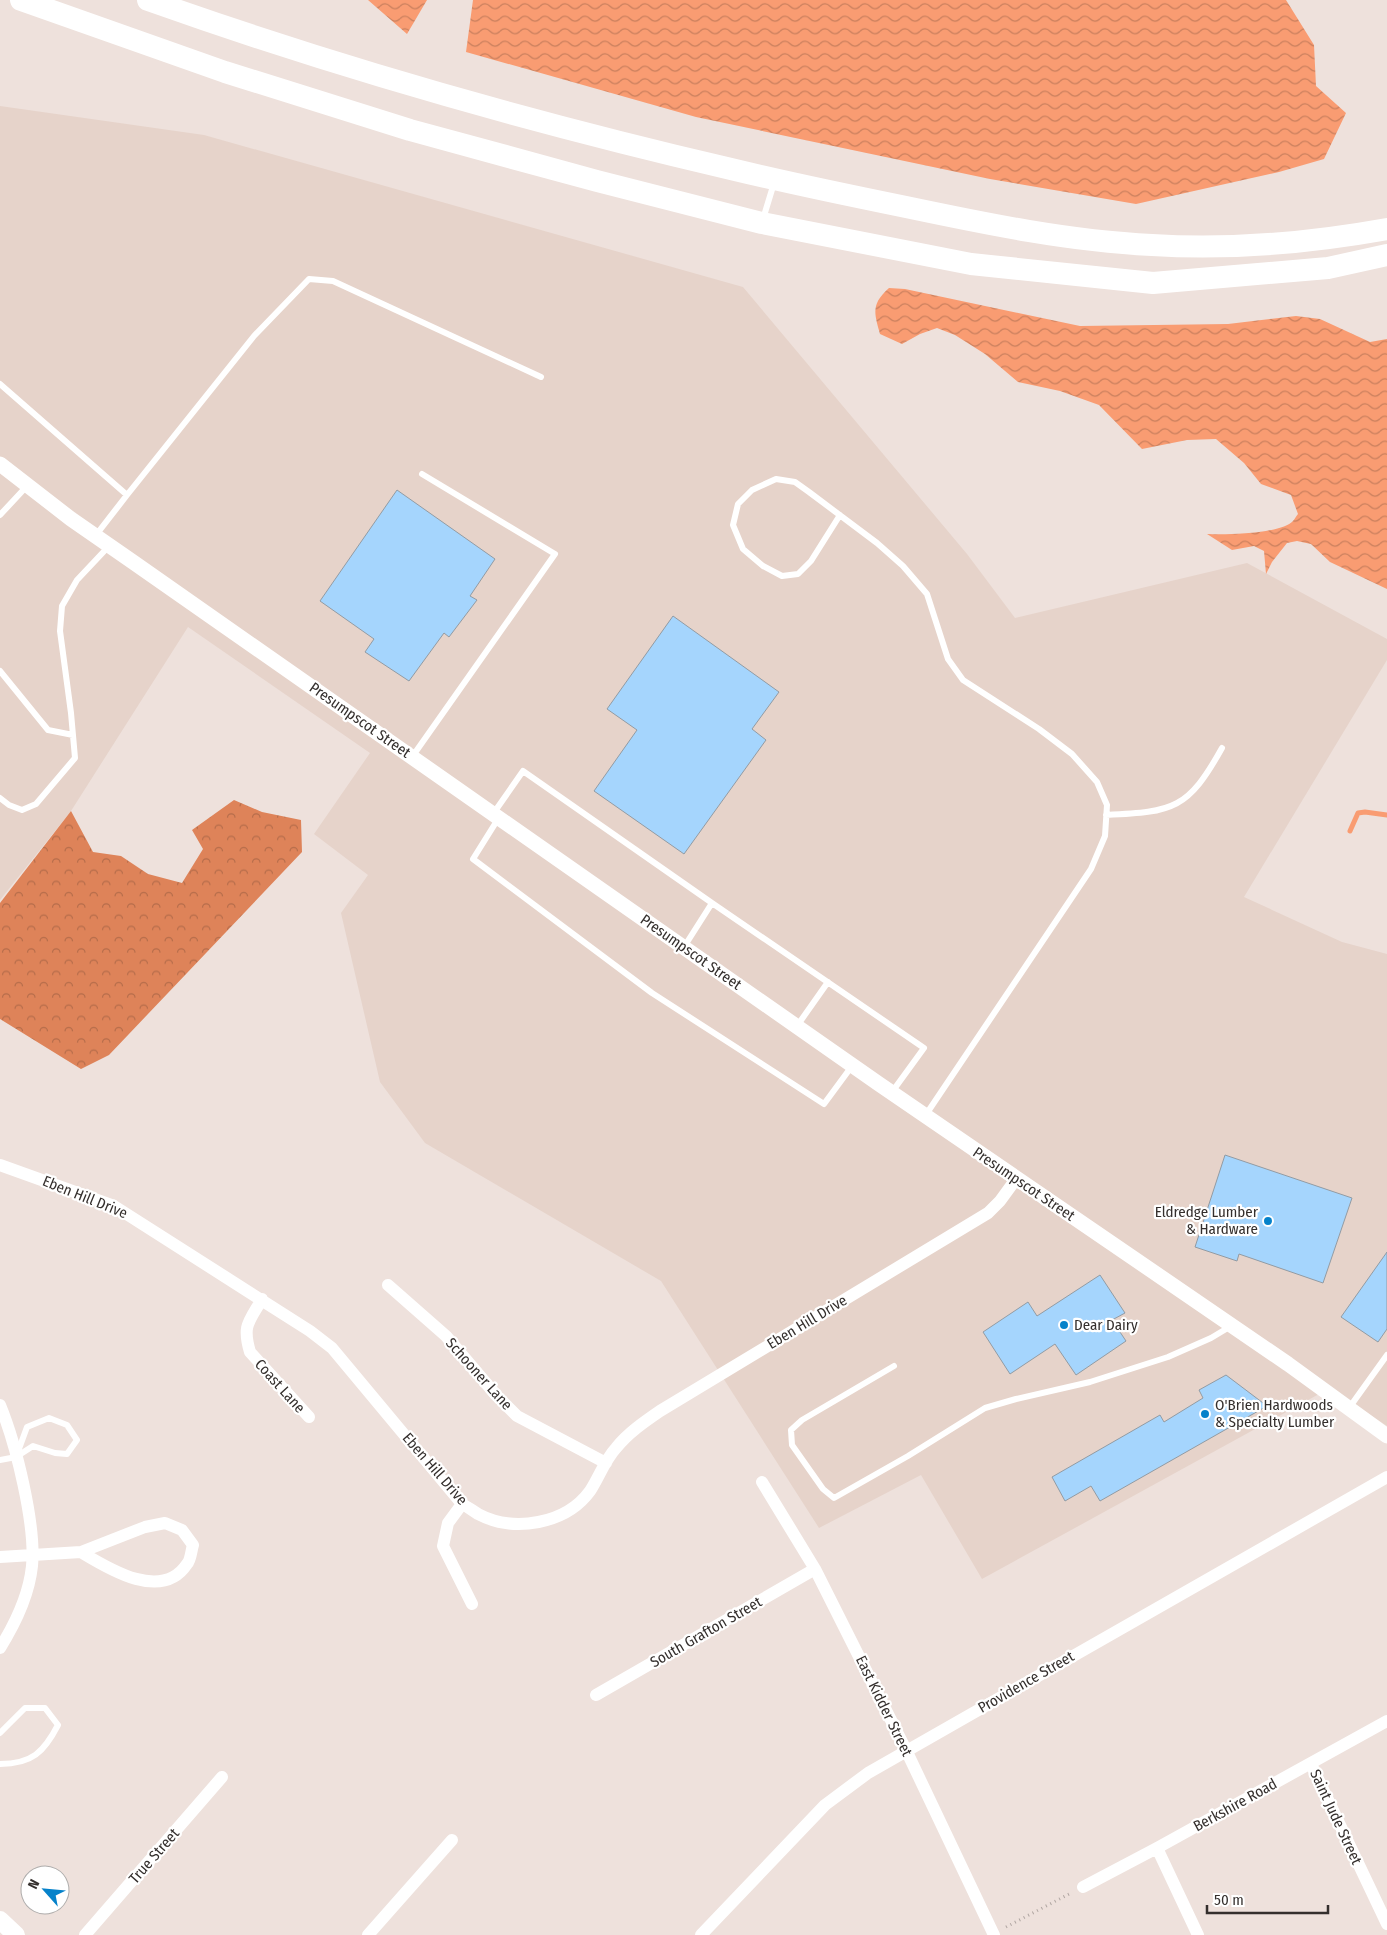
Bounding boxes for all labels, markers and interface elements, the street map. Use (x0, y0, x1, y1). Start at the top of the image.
street label: Presumpscot Street (306, 678, 414, 762)
street label: Presumpscot Street (637, 910, 745, 994)
street label: Presumpscot Street (970, 1143, 1079, 1225)
street label: Eben Hill Drive (40, 1172, 130, 1222)
place label: Eldredge Lumber & Hardware (1155, 1203, 1259, 1238)
marker: Eldredge Lumber & Hardware (1262, 1215, 1274, 1227)
street label: Eben Hill Drive (764, 1291, 850, 1353)
place label: Dear Dairy (1074, 1316, 1138, 1334)
marker: Dear Dairy (1058, 1319, 1070, 1331)
street label: Schooner Lane (442, 1334, 516, 1414)
street label: Coast Lane (251, 1355, 309, 1417)
place label: O'Brien Hardwoods & Specialty Lumber (1215, 1396, 1335, 1431)
marker: O'Brien Hardwoods & Specialty Lumber (1199, 1408, 1211, 1420)
street label: Eben Hill Drive (399, 1429, 471, 1509)
street label: South Grafton Street (647, 1593, 765, 1671)
street label: Providence Street (975, 1647, 1077, 1717)
street label: East Kidder Street (852, 1653, 916, 1759)
street label: Saint Jude Street (1306, 1767, 1366, 1867)
street label: Berkshire Road (1190, 1775, 1280, 1835)
street label: True Street (125, 1825, 183, 1887)
north arrow (20, 1865, 70, 1915)
text: N (24, 1877, 43, 1892)
scale bar (1207, 1882, 1328, 1914)
text: 50 m (1214, 1891, 1244, 1909)

